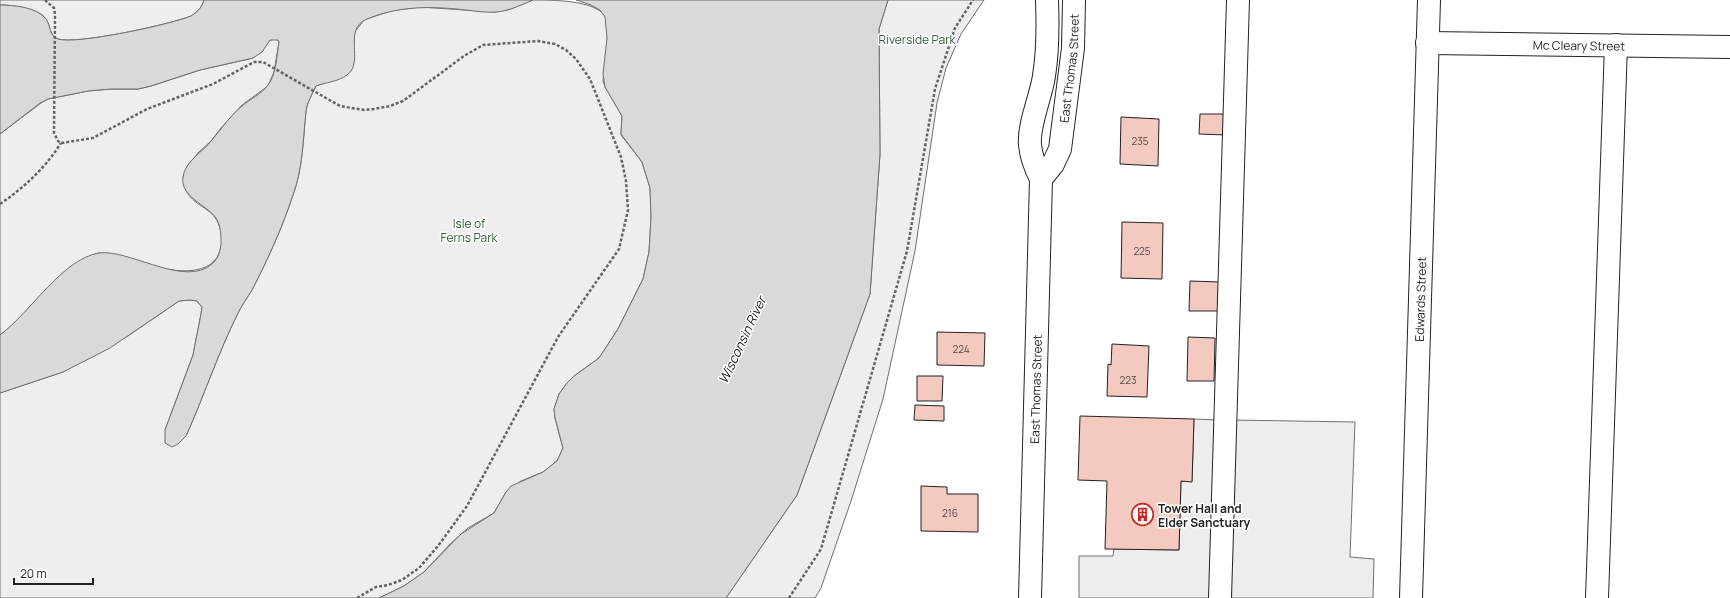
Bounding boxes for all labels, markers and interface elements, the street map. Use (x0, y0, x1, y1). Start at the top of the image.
street label: East Thomas Street (1055, 14, 1082, 124)
park label: Riverside Park (879, 31, 956, 48)
street label: Mc Cleary Street (1533, 36, 1625, 54)
house number: 235 (1131, 134, 1149, 148)
park label: Isle of Ferns Park (441, 215, 499, 246)
house number: 225 (1133, 244, 1151, 258)
street label: Edwards Street (1410, 256, 1430, 342)
water label: Wisconsin River (714, 291, 771, 386)
street label: East Thomas Street (1026, 334, 1045, 444)
house number: 224 (952, 342, 970, 356)
house number: 223 (1120, 373, 1136, 387)
place label: Tower Hall and Elder Sanctuary (1158, 500, 1251, 531)
building icon: Tower Hall and Elder Sanctuary (1130, 502, 1156, 528)
house number: 216 (942, 506, 958, 520)
scale bar (14, 560, 93, 586)
text: 20 m (20, 565, 47, 582)

